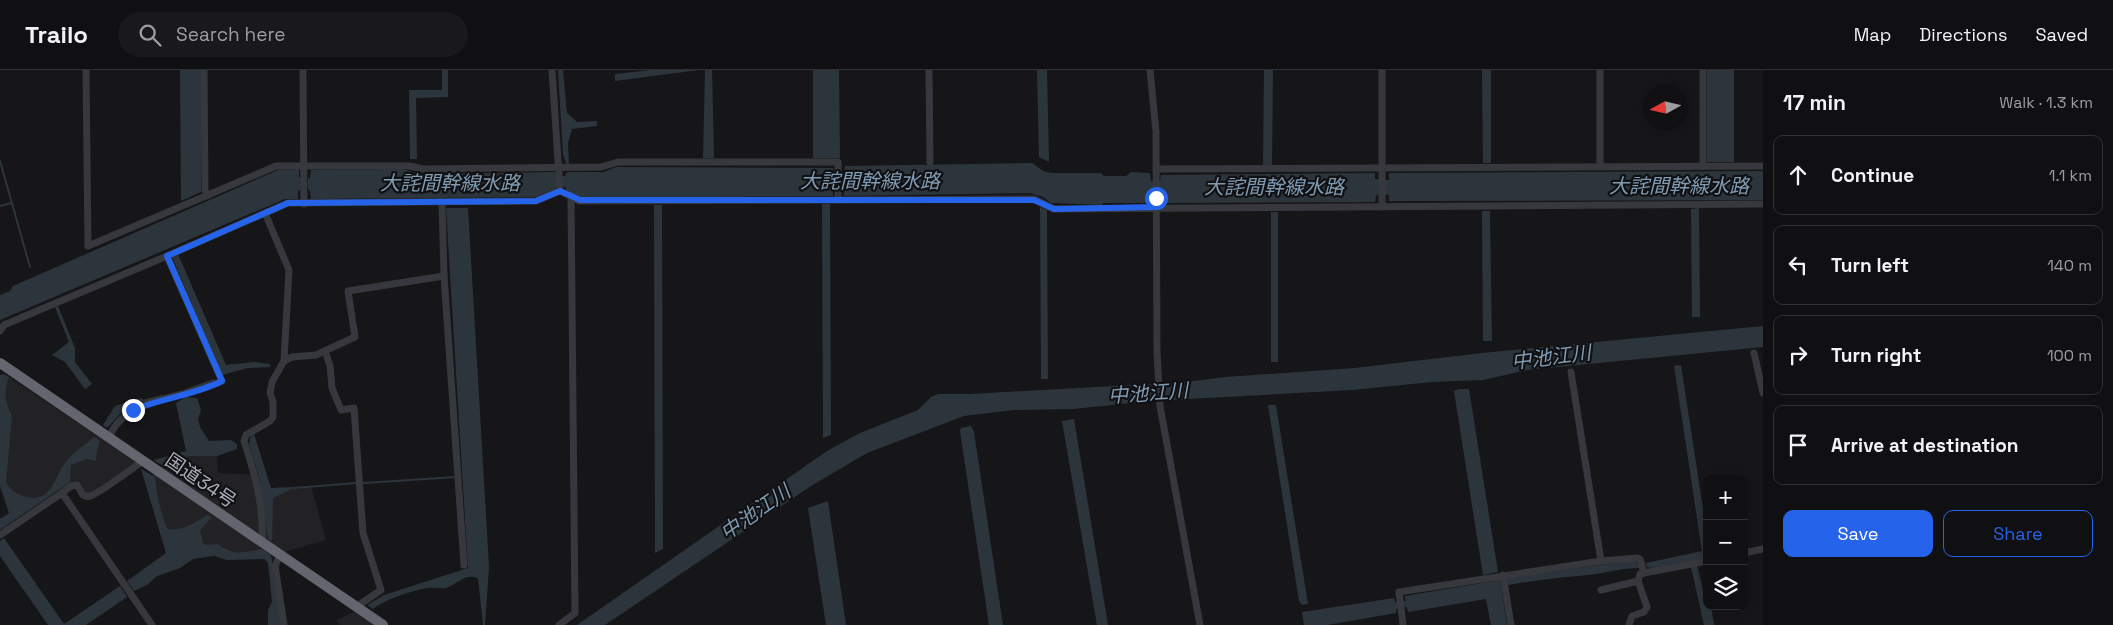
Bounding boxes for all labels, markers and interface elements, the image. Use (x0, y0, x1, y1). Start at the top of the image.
search box (118, 12, 468, 57)
text: Trailo (25, 19, 88, 50)
icon: search (136, 21, 164, 49)
text: Search here (176, 22, 286, 47)
text: Map (1854, 23, 1891, 46)
text: Directions (1919, 23, 2008, 46)
text: Saved (2036, 23, 2088, 46)
north arrow (1643, 85, 1688, 130)
text: 17 min (1783, 89, 1846, 116)
text: Walk · 1.3 km (1999, 92, 2093, 113)
icon: ahead (1784, 161, 1812, 189)
text: Continue (1831, 163, 1914, 188)
text: 1.1 km (2049, 165, 2092, 186)
water label: 大詫間幹線水路 (800, 168, 942, 194)
water label: 大詫間幹線水路 (380, 170, 522, 196)
water label: 大詫間幹線水路 (1609, 173, 1751, 199)
water label: 大詫間幹線水路 (1204, 174, 1346, 200)
route start (1145, 187, 1168, 210)
icon: left (1784, 251, 1812, 279)
text: Turn left (1831, 253, 1909, 278)
text: 140 m (2047, 255, 2092, 276)
water label: 中池江川 (1510, 339, 1594, 375)
icon: right (1784, 341, 1812, 369)
text: Turn right (1831, 343, 1921, 368)
text: 100 m (2047, 345, 2092, 366)
water label: 中池江川 (1107, 377, 1191, 409)
route end (122, 399, 145, 422)
icon: arrive (1784, 431, 1812, 459)
text: Arrive at destination (1831, 433, 2019, 458)
street label: 国道34号 (160, 448, 241, 513)
map controls (1703, 475, 1748, 610)
button: + (1703, 475, 1748, 520)
water label: 中池江川 (715, 477, 797, 546)
button: Save (1783, 510, 1933, 557)
button: Share (1943, 510, 2093, 557)
button: − (1703, 520, 1748, 565)
button: layers (1703, 565, 1748, 610)

